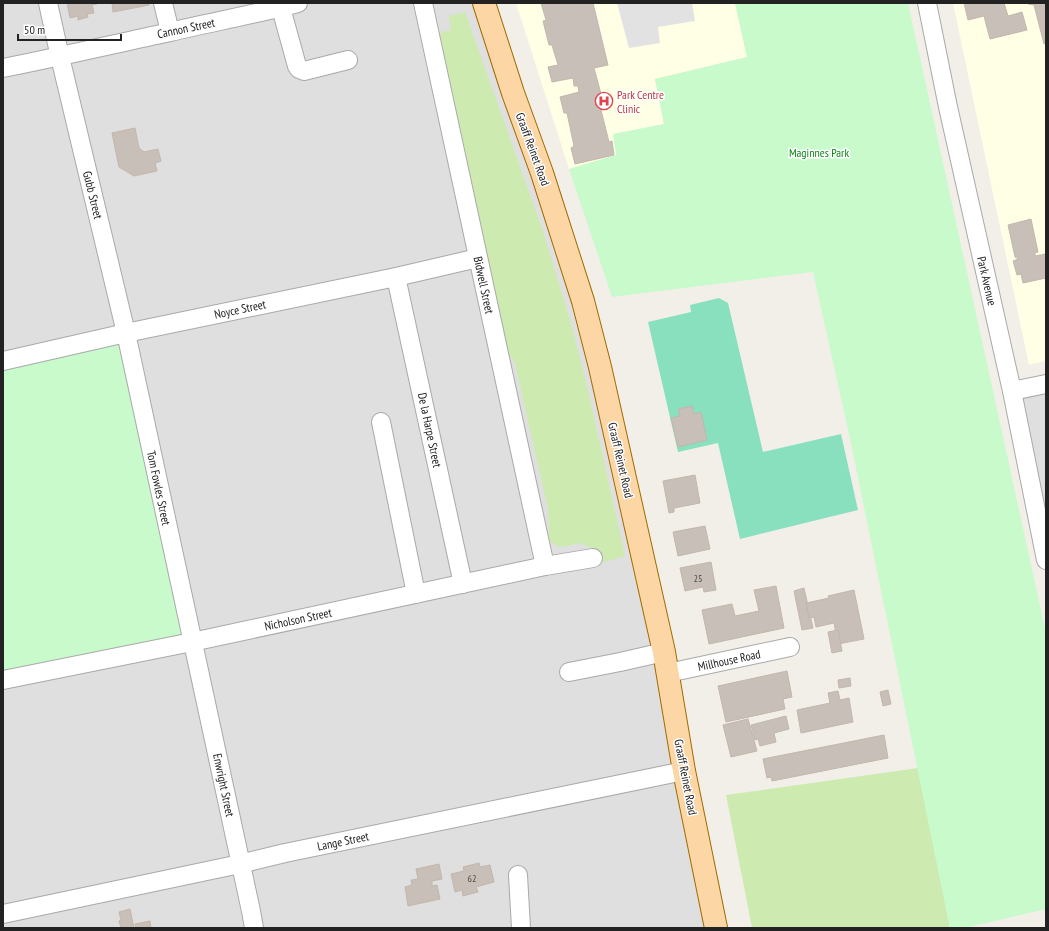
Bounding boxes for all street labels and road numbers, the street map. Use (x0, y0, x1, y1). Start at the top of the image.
street label: Cannon Street (156, 14, 217, 41)
street label: Graaff Reinet Road (513, 110, 553, 188)
street label: Gubb Street (80, 169, 106, 221)
street label: Bidwell Street (471, 255, 498, 316)
street label: Park Avenue (974, 255, 1000, 307)
street label: Noyce Street (213, 296, 268, 322)
street label: De la Harpe Street (415, 391, 445, 469)
street label: Graaff Reinet Road (605, 421, 637, 499)
street label: Tom Fowles Street (144, 449, 174, 527)
street label: Nicholson Street (263, 604, 334, 633)
street label: Millhouse Road (696, 646, 762, 674)
street label: Graaff Reinet Road (671, 738, 701, 816)
street label: Enwright Street (210, 752, 238, 819)
street label: Lange Street (316, 828, 371, 854)

